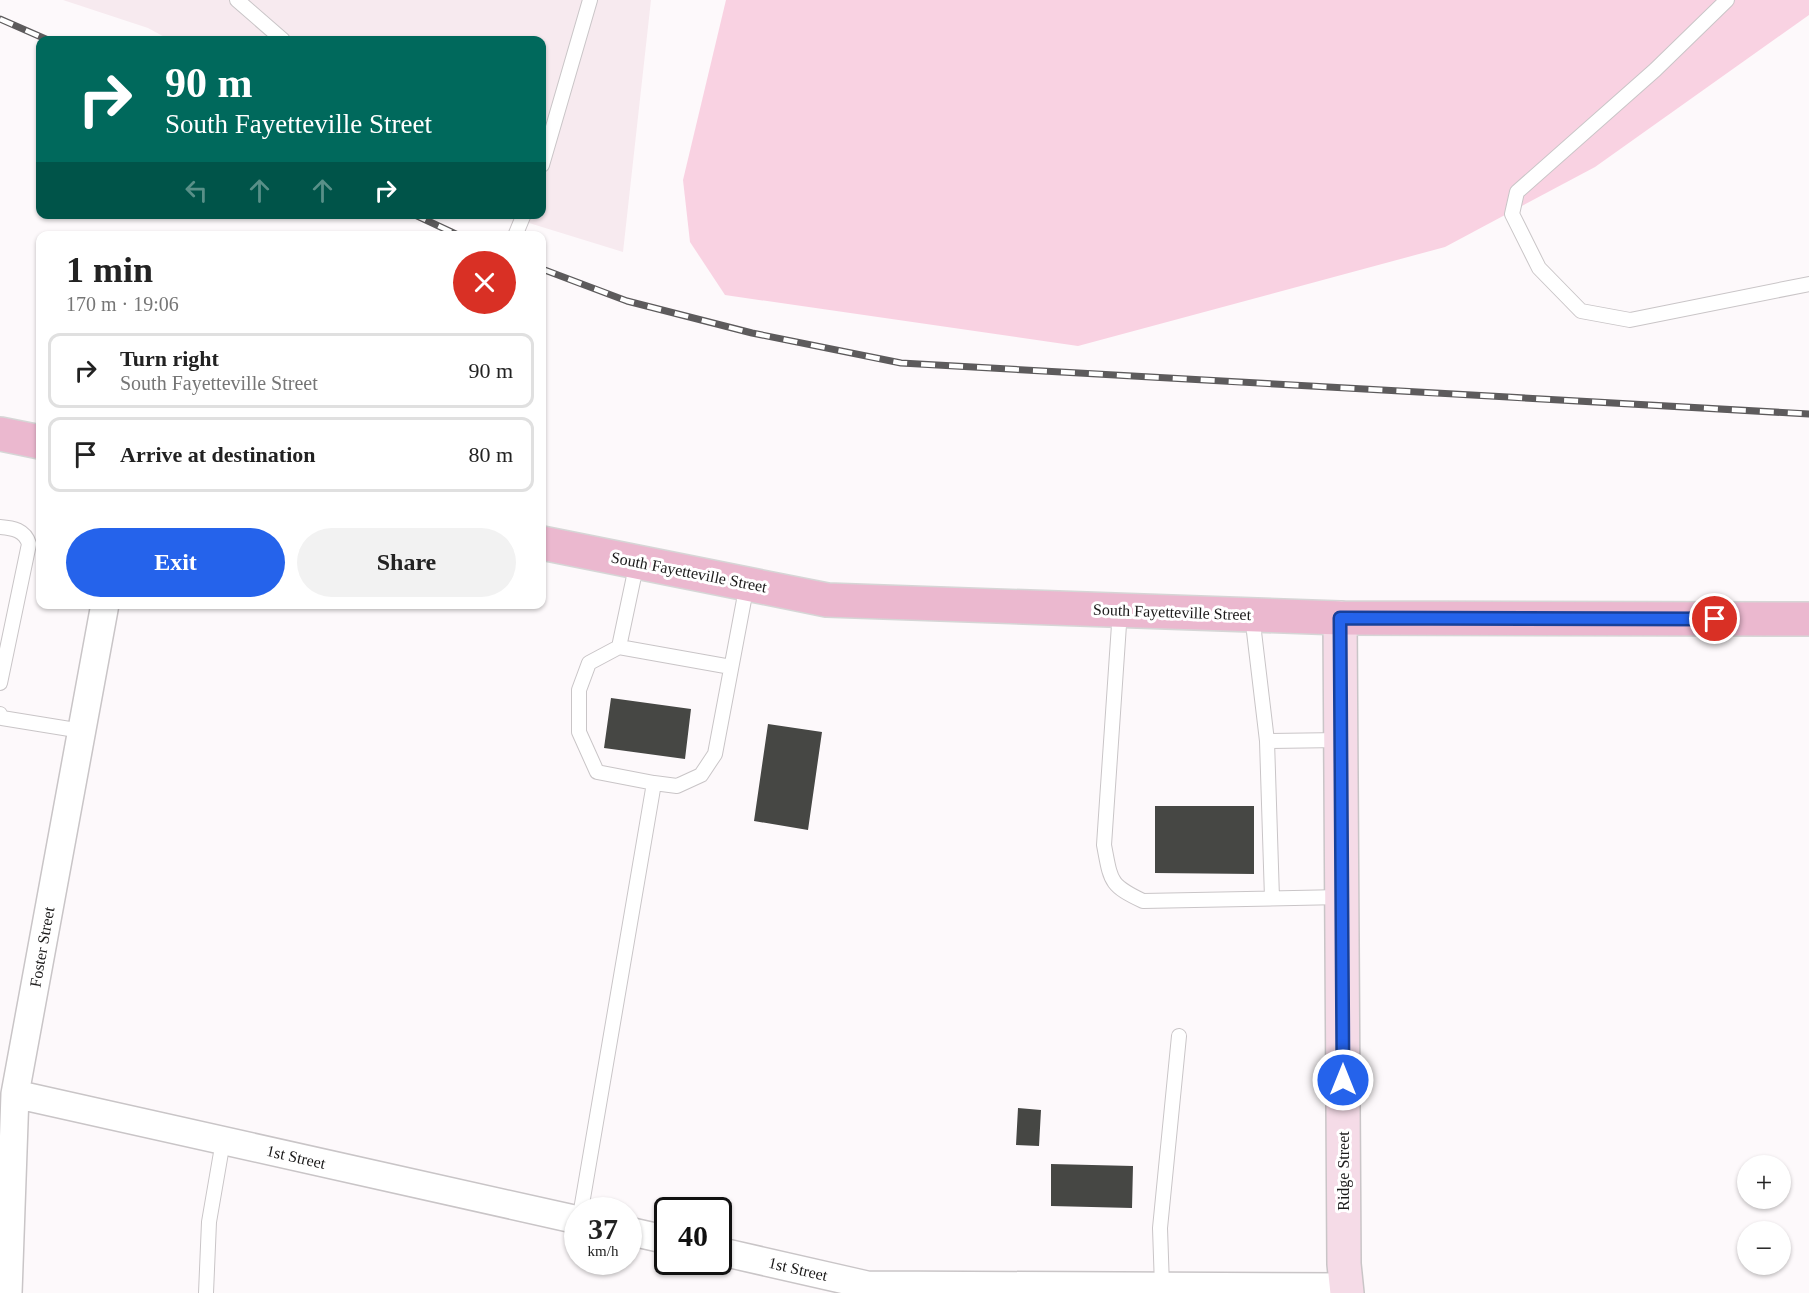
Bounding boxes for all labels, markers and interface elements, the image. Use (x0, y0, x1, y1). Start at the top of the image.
icon: right (66, 60, 144, 138)
text: 90 m (165, 60, 253, 106)
text: South Fayetteville Street (165, 109, 432, 139)
icon: left (180, 174, 213, 207)
icon: ahead (243, 174, 276, 207)
icon: ahead (306, 174, 339, 207)
icon: right (369, 174, 402, 207)
text: 1 min (66, 250, 153, 290)
button: close (453, 251, 516, 314)
text: 170 m · 19:06 (66, 293, 179, 315)
text: Turn right (120, 346, 219, 371)
icon: right (69, 354, 102, 387)
text: 90 m (468, 358, 513, 383)
text: South Fayetteville Street (120, 372, 318, 394)
icon: arrive (69, 438, 102, 471)
text: Arrive at destination (120, 442, 316, 467)
text: 80 m (468, 442, 513, 467)
button: Exit (66, 528, 285, 597)
button: Share (297, 528, 516, 597)
street label: South Fayetteville Street (610, 549, 769, 597)
pin (1689, 593, 1740, 644)
street label: South Fayetteville Street (1093, 601, 1252, 624)
icon: arrive (1698, 602, 1731, 635)
street label: Foster Street (27, 905, 58, 989)
position arrow (1311, 1048, 1375, 1112)
street label: Ridge Street (1335, 1131, 1353, 1211)
street label: 1st Street (265, 1142, 328, 1172)
map controls (1737, 1155, 1791, 1275)
button: + (1737, 1155, 1791, 1209)
speed limit sign: 40 (654, 1197, 732, 1275)
text: 37 (588, 1212, 618, 1245)
button: − (1737, 1221, 1791, 1275)
text: km/h (588, 1243, 618, 1259)
street label: 1st Street (767, 1254, 830, 1284)

